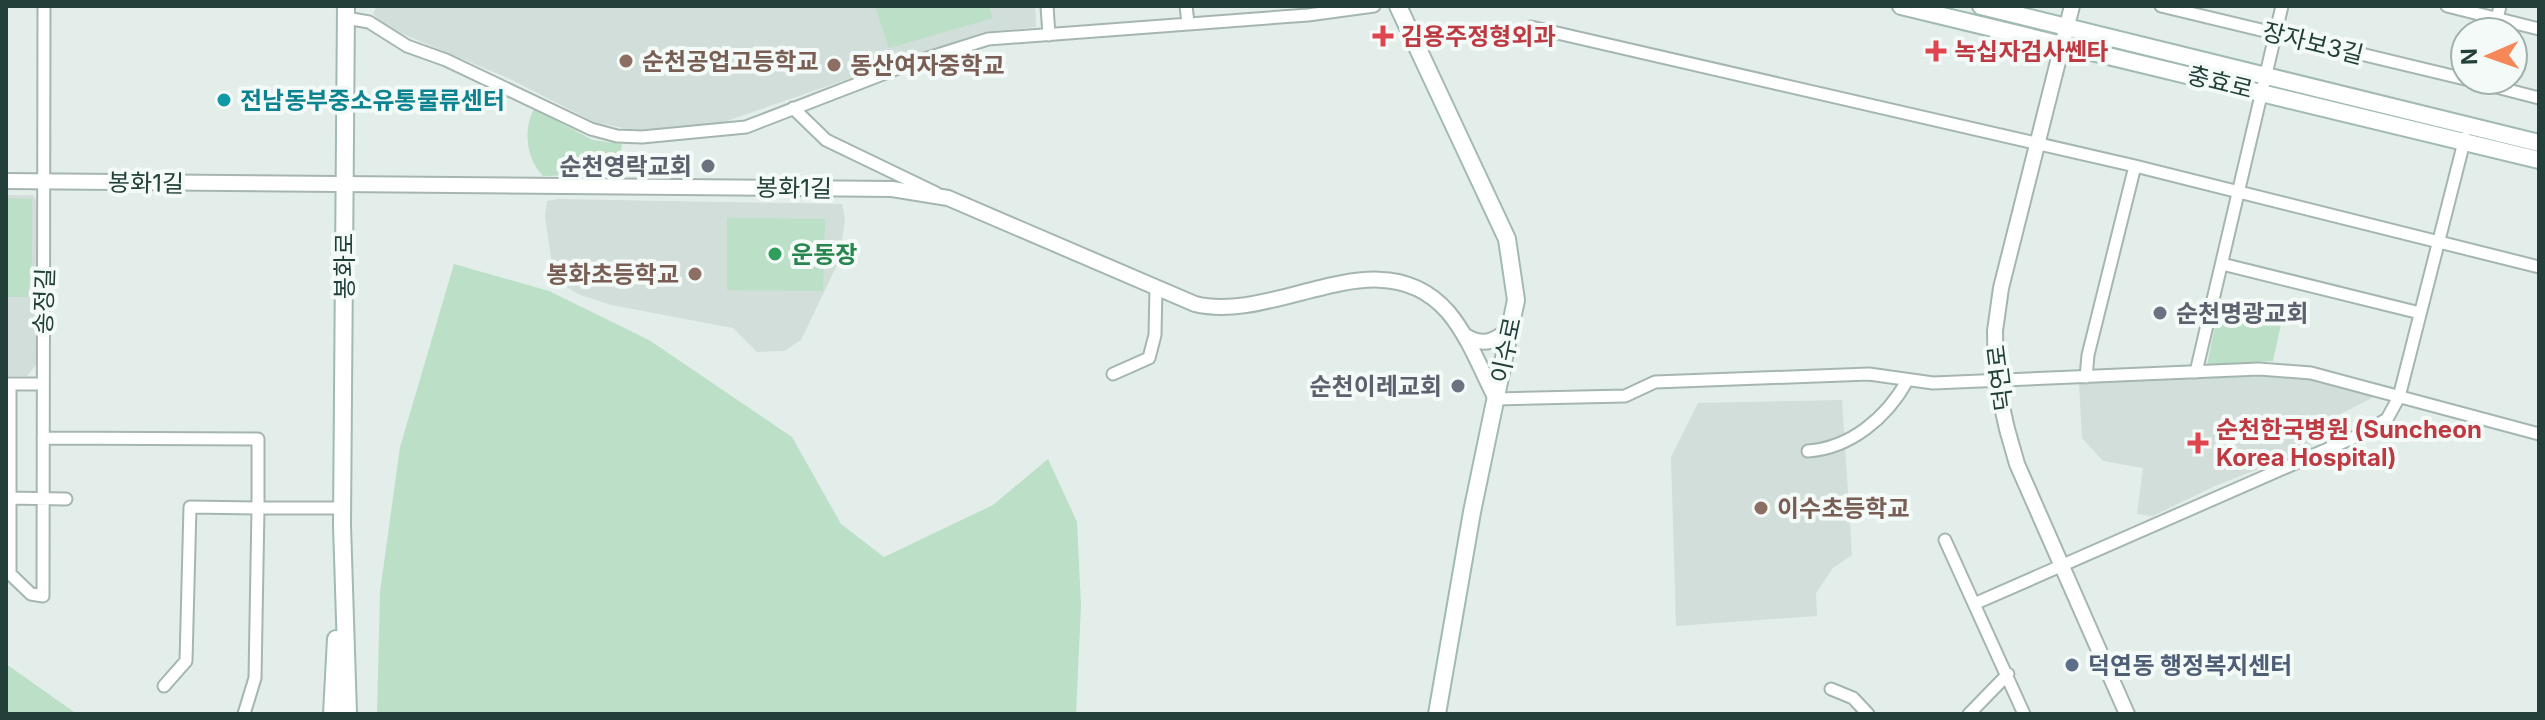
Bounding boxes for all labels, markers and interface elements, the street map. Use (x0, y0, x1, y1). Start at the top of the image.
street label: 장자보3길 (2259, 16, 2367, 70)
north arrow (2449, 16, 2529, 96)
place label: 김용주정형외과 (1401, 22, 1556, 51)
marker: 김용주정형외과 (1372, 25, 1394, 47)
place label: 녹십자검사쎈타 (1954, 37, 2109, 66)
marker: 녹십자검사쎈타 (1925, 40, 1947, 62)
place label: 순천공업고등학교 (642, 47, 819, 76)
text: N (2456, 48, 2482, 66)
place label: 동산여자중학교 (850, 51, 1005, 80)
marker: 순천공업고등학교 (617, 52, 635, 70)
marker: 동산여자중학교 (825, 56, 843, 74)
street label: 충효로 (2184, 60, 2256, 104)
place label: 전남동부중소유통물류센터 (240, 86, 505, 115)
marker: 전남동부중소유통물류센터 (215, 91, 233, 109)
place label: 순천영락교회 (560, 152, 692, 181)
marker: 순천영락교회 (699, 157, 717, 175)
street label: 봉화1길 (108, 168, 184, 198)
street label: 봉화1길 (756, 173, 832, 203)
street label: 봉화로 (330, 233, 359, 299)
place label: 운동장 (791, 240, 857, 269)
marker: 운동장 (766, 245, 784, 263)
place label: 봉화초등학교 (547, 260, 679, 289)
marker: 봉화초등학교 (686, 265, 704, 283)
street label: 송정길 (28, 267, 60, 335)
place label: 순천명광교회 (2176, 299, 2308, 328)
marker: 순천명광교회 (2151, 304, 2169, 322)
street label: 이수로 (1485, 315, 1527, 385)
street label: 덕연로 (1982, 343, 2018, 413)
place label: 순천이레교회 (1310, 372, 1442, 401)
marker: 순천이레교회 (1449, 377, 1467, 395)
place label: 순천한국병원 (Suncheon Korea Hospital) (2216, 415, 2482, 472)
marker: 순천한국병원 (Suncheon Korea Hospital) (2187, 432, 2209, 454)
place label: 이수초등학교 (1777, 494, 1909, 523)
marker: 이수초등학교 (1752, 499, 1770, 517)
place label: 덕연동 행정복지센터 (2088, 651, 2292, 680)
marker: 덕연동 행정복지센터 (2063, 656, 2081, 674)

